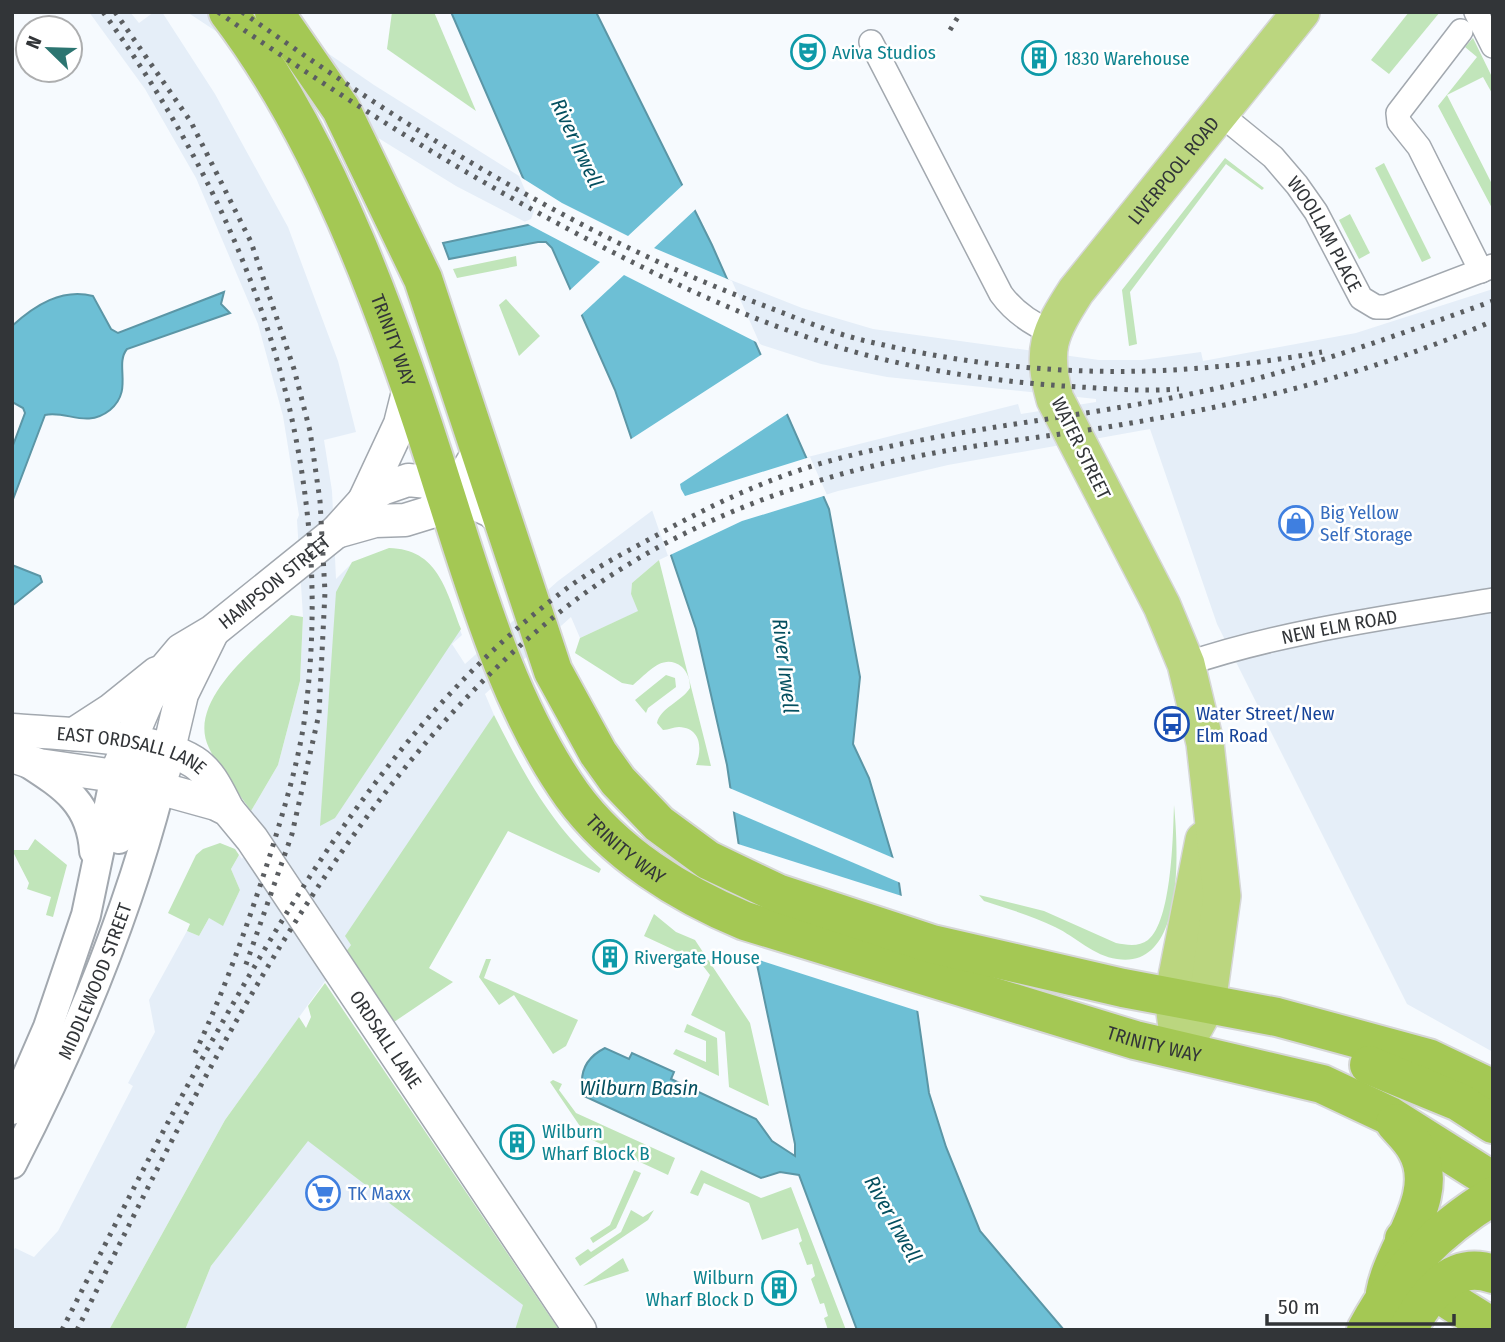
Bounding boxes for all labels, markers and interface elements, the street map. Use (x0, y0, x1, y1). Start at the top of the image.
north arrow (14, 14, 84, 84)
text: N (21, 33, 47, 52)
theatre icon: Aviva Studios (789, 33, 827, 71)
building icon: 1830 Warehouse (1020, 39, 1058, 77)
place label: Aviva Studios (832, 41, 936, 64)
place label: 1830 Warehouse (1064, 47, 1190, 70)
water label: River Irwell (545, 94, 609, 192)
street label: LIVERPOOL ROAD (1123, 112, 1224, 229)
street label: WOOLLAM PLACE (1283, 171, 1367, 296)
street label: TRINITY WAY (366, 291, 421, 390)
street label: WATER STREET (1046, 393, 1116, 503)
place label: Big Yellow Self Storage (1320, 501, 1413, 546)
shop icon: Big Yellow Self Storage (1277, 504, 1315, 542)
street label: HAMPSON STREET (214, 530, 335, 634)
street label: NEW ELM ROAD (1279, 604, 1399, 649)
water label: River Irwell (766, 617, 804, 715)
place label: Water Street/New Elm Road (1196, 702, 1335, 747)
bus stop icon: Water Street/New Elm Road (1153, 705, 1191, 743)
street label: EAST ORDSALL LANE (56, 721, 212, 779)
street label: TRINITY WAY (582, 810, 670, 889)
street label: MIDDLEWOOD STREET (53, 900, 136, 1063)
building icon: Rivergate House (591, 938, 629, 976)
place label: Rivergate House (634, 946, 760, 969)
street label: ORDSALL LANE (345, 986, 427, 1093)
street label: TRINITY WAY (1104, 1021, 1204, 1067)
water label: Wilburn Basin (580, 1075, 698, 1101)
place label: Wilburn Wharf Block B (542, 1120, 650, 1165)
building icon: Wilburn Wharf Block B (498, 1123, 536, 1161)
water label: River Irwell (859, 1171, 927, 1267)
supermarket icon: TK Maxx (304, 1174, 342, 1212)
place label: TK Maxx (348, 1182, 411, 1205)
place label: Wilburn Wharf Block D (646, 1266, 754, 1311)
building icon: Wilburn Wharf Block D (760, 1269, 798, 1307)
scale bar (1267, 1282, 1454, 1326)
text: 50 m (1278, 1294, 1320, 1320)

